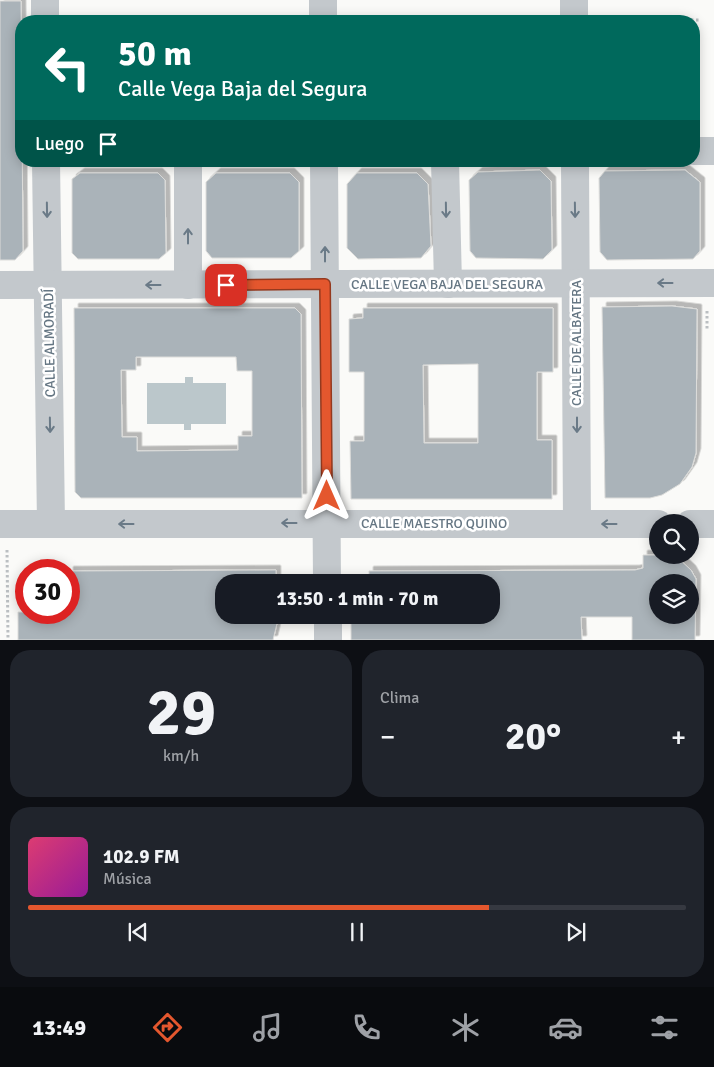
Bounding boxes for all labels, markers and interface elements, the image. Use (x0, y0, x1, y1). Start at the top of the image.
text: 50 m (118, 32, 192, 75)
icon: left (35, 35, 100, 100)
text: Calle Vega Baja del Segura (118, 75, 367, 102)
icon: arrive (94, 130, 122, 158)
text: Luego (35, 132, 84, 156)
one-way arrow (42, 202, 52, 218)
one-way arrow (442, 202, 451, 218)
one-way arrow (570, 202, 580, 218)
one-way arrow (183, 228, 193, 244)
one-way arrow (320, 246, 330, 262)
pin (205, 264, 247, 306)
icon: arrive (212, 271, 240, 299)
street label: CALLE VEGA BAJA DEL SEGURA (351, 276, 543, 293)
one-way arrow (658, 278, 674, 288)
street label: CALLE DE ALBATERA (568, 279, 585, 406)
one-way arrow (145, 280, 162, 290)
street label: CALLE ALMORADÍ (40, 288, 59, 398)
one-way arrow (45, 416, 55, 433)
one-way arrow (572, 416, 582, 433)
position arrow (300, 469, 352, 521)
map controls (649, 514, 699, 624)
button: search (649, 514, 699, 564)
street label: CALLE MAESTRO QUINO (361, 515, 507, 532)
one-way arrow (281, 518, 298, 528)
one-way arrow (119, 519, 135, 529)
one-way arrow (601, 519, 618, 529)
speed limit sign: 30 (15, 559, 80, 624)
button: layers (649, 574, 699, 624)
text: 13:50 · 1 min · 70 m (277, 587, 438, 611)
text: 29 (146, 673, 216, 753)
text: Clima (380, 688, 419, 708)
text: 20° (505, 713, 561, 760)
text: − (380, 720, 395, 754)
text: + (671, 720, 686, 754)
text: km/h (163, 746, 199, 766)
text: 102.9 FM (103, 845, 180, 869)
text: Música (103, 869, 152, 889)
icon: previous (124, 918, 152, 946)
icon: pause (343, 918, 371, 946)
icon: next (562, 918, 590, 946)
icon: directions (150, 1010, 185, 1045)
icon: music (250, 1010, 285, 1045)
icon: phone (349, 1010, 384, 1045)
icon: climate (448, 1010, 483, 1045)
icon: car (548, 1010, 583, 1045)
icon: filters (647, 1010, 682, 1045)
text: 13:49 (32, 1014, 86, 1041)

